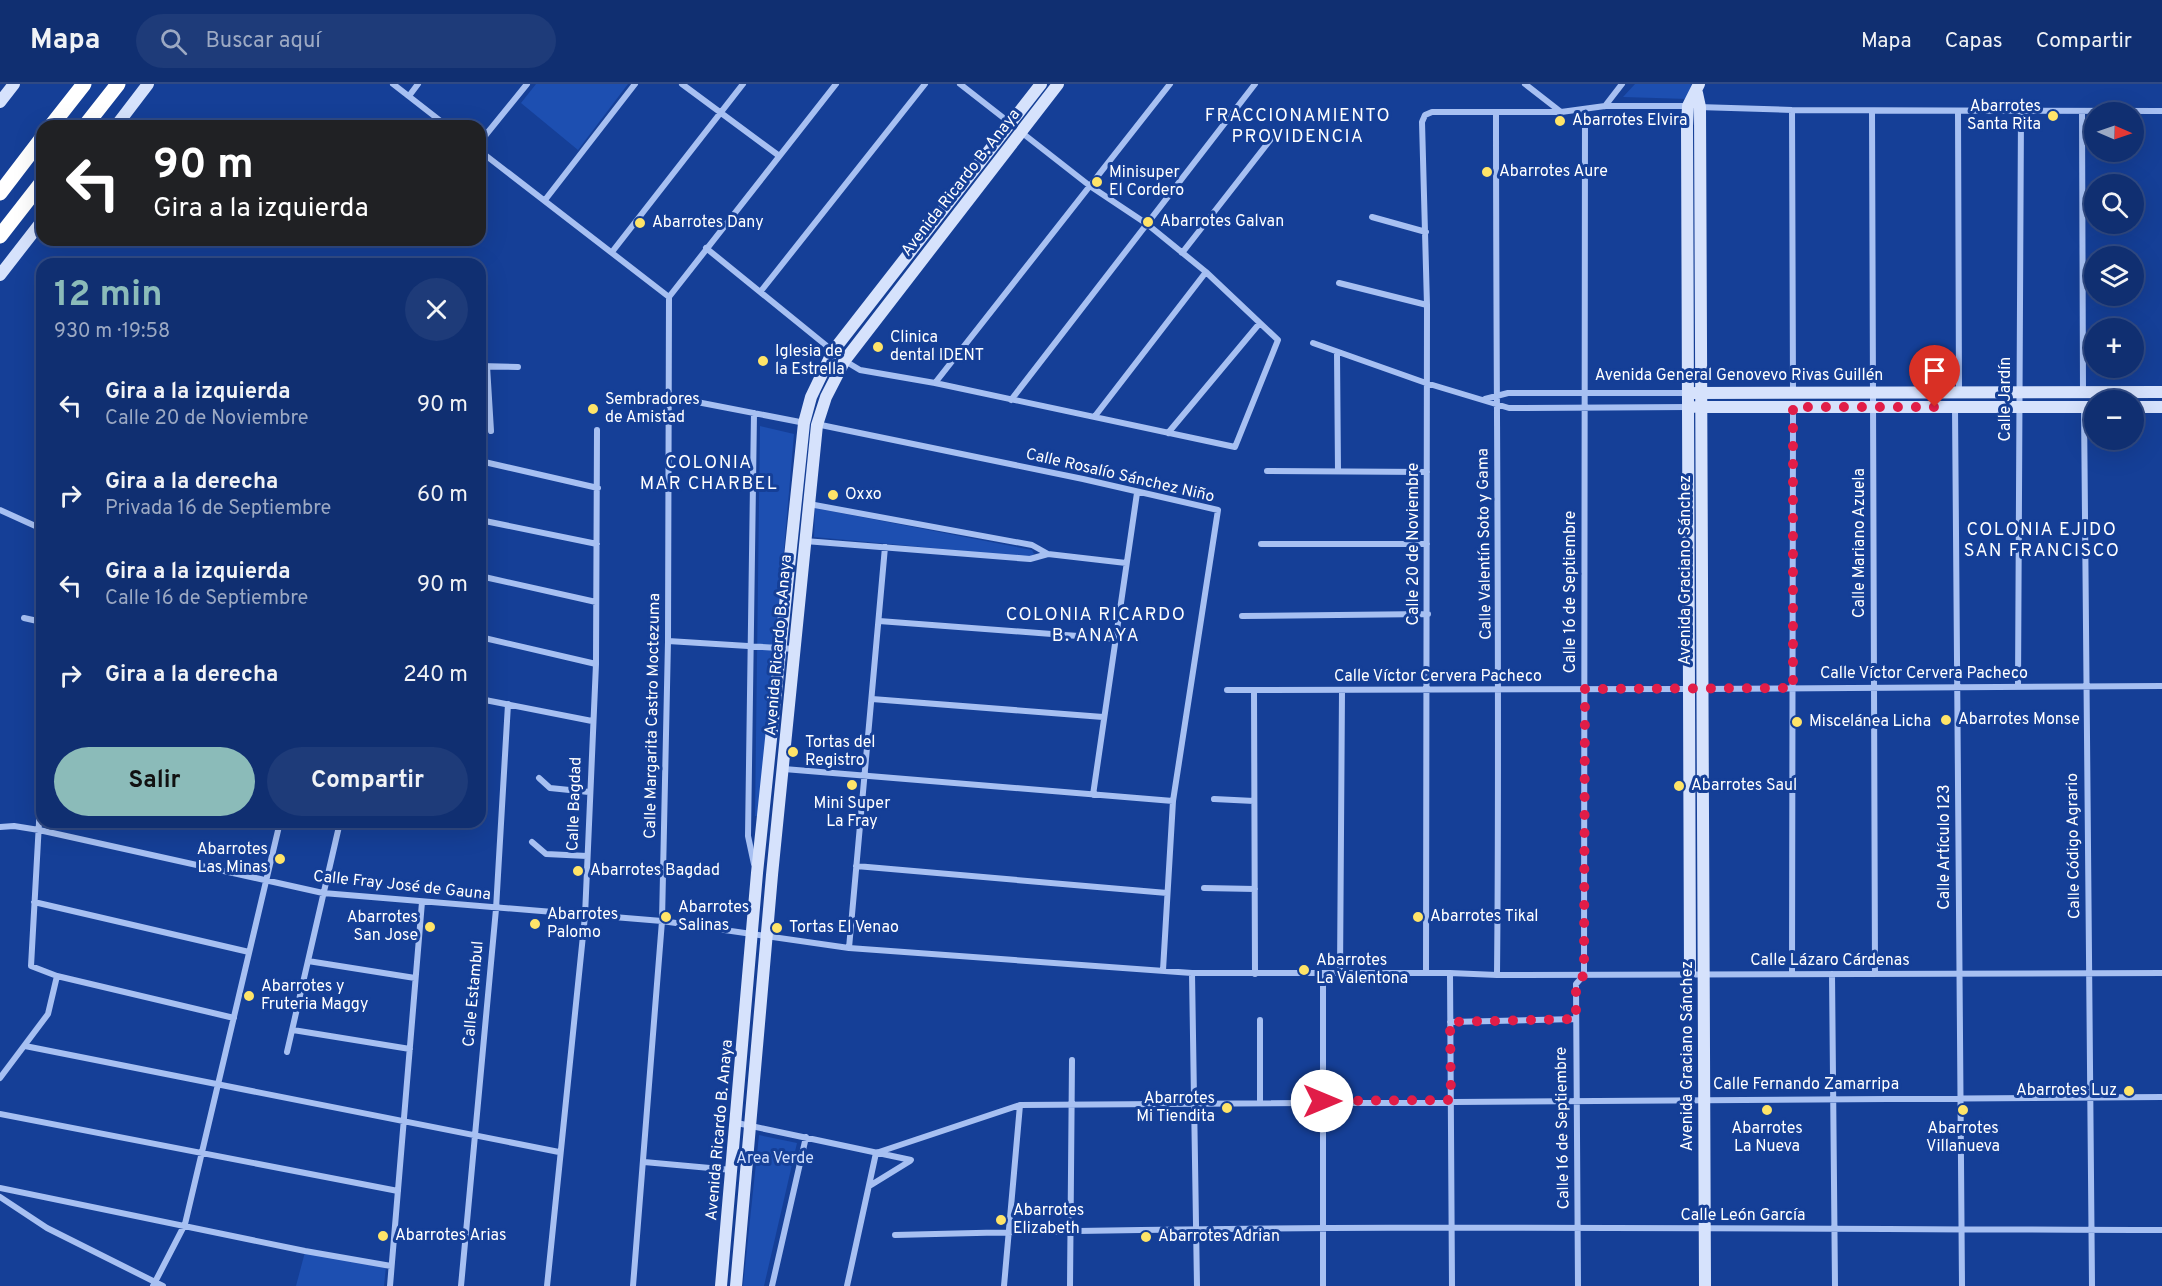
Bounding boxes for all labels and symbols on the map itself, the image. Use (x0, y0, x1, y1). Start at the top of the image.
place label: Abarrotes Santa Rita (1967, 97, 2041, 135)
north arrow (2084, 102, 2144, 162)
street label: Avenida Ricardo B. Anaya (897, 105, 1025, 261)
district label: FRACCIONAMIENTO PROVIDENCIA (1205, 105, 1391, 149)
marker: Abarrotes Santa Rita (2046, 109, 2060, 123)
place label: Abarrotes Elvira (1572, 111, 1687, 131)
marker: Abarrotes Elvira (1553, 114, 1567, 128)
place label: Abarrotes Aure (1499, 162, 1608, 182)
place label: Minisuper El Cordero (1109, 163, 1184, 201)
marker: Abarrotes Aure (1480, 165, 1494, 179)
marker: Minisuper El Cordero (1090, 175, 1104, 189)
place label: Abarrotes Galvan (1160, 212, 1284, 232)
place label: Abarrotes Dany (652, 213, 764, 233)
marker: Abarrotes Galvan (1141, 215, 1155, 229)
marker: Abarrotes Dany (633, 216, 647, 230)
place label: Clinica dental IDENT (890, 328, 984, 366)
marker: Clinica dental IDENT (871, 340, 885, 354)
place label: Iglesia de la Estrella (775, 342, 845, 380)
pin (1909, 345, 1960, 407)
marker: Iglesia de la Estrella (756, 354, 770, 368)
street label: Calle Jardín (1996, 357, 2016, 441)
street label: Avenida General Genovevo Rivas Guillén (1595, 366, 1883, 386)
place label: Sembradores de Amistad (605, 390, 700, 428)
marker: Sembradores de Amistad (586, 402, 600, 416)
street label: Calle Rosalío Sánchez Niño (1024, 445, 1217, 508)
street label: Calle Valentín Soto y Gama (1473, 448, 1497, 640)
district label: COLONIA MAR CHARBEL (640, 452, 778, 496)
street label: Calle 20 de Noviembre (1404, 463, 1424, 625)
street label: Calle Mariano Azuela (1850, 468, 1870, 618)
street label: Avenida Graciano Sánchez (1676, 475, 1696, 665)
place label: Oxxo (845, 485, 882, 505)
marker: Oxxo (826, 488, 840, 502)
street label: Calle 16 de Septiembre (1561, 511, 1581, 673)
district label: COLONIA EJIDO SAN FRANCISCO (1964, 519, 2120, 563)
street label: Avenida Ricardo B. Anaya (761, 554, 797, 736)
street label: Calle Margarita Castro Moctezuma (641, 593, 665, 839)
district label: COLONIA RICARDO B. ANAYA (1006, 604, 1186, 648)
street label: Calle Víctor Cervera Pacheco (1820, 664, 2028, 684)
street label: Calle Víctor Cervera Pacheco (1334, 667, 1542, 687)
place label: Abarrotes Monse (1958, 710, 2080, 730)
place label: Miscelánea Licha (1809, 712, 1931, 732)
marker: Abarrotes Monse (1939, 713, 1953, 727)
marker: Miscelánea Licha (1790, 715, 1804, 729)
place label: Tortas del Registro (805, 733, 876, 771)
marker: Tortas del Registro (786, 745, 800, 759)
street label: Calle Bagdad (563, 756, 587, 852)
street label: Calle Código Agrario (2063, 773, 2085, 919)
place label: Abarrotes Saul (1691, 776, 1797, 796)
marker: Mini Super La Fray (845, 778, 859, 792)
marker: Abarrotes Saul (1672, 779, 1686, 793)
street label: Calle Artículo 123 (1935, 784, 1955, 910)
place label: Mini Super La Fray (814, 794, 890, 832)
place label: Abarrotes Las Minas (197, 840, 268, 878)
marker: Abarrotes Las Minas (273, 852, 287, 866)
place label: Abarrotes Bagdad (590, 861, 720, 881)
marker: Abarrotes Bagdad (571, 864, 585, 878)
street label: Calle Fray José de Gauna (312, 867, 492, 905)
place label: Abarrotes Salinas (678, 898, 749, 936)
place label: Abarrotes Palomo (547, 905, 618, 943)
place label: Abarrotes Tikal (1430, 907, 1539, 927)
place label: Abarrotes San Jose (347, 908, 418, 946)
marker: Abarrotes Salinas (659, 910, 673, 924)
marker: Abarrotes Tikal (1411, 910, 1425, 924)
marker: Abarrotes Palomo (528, 917, 542, 931)
place label: Tortas El Venao (789, 918, 899, 938)
marker: Abarrotes San Jose (423, 920, 437, 934)
marker: Tortas El Venao (770, 921, 784, 935)
street label: Calle Estambul (459, 940, 489, 1048)
place label: Abarrotes La Valentona (1316, 951, 1408, 989)
street label: Calle Lázaro Cárdenas (1750, 951, 1910, 971)
street label: Avenida Graciano Sánchez (1678, 961, 1698, 1151)
marker: Abarrotes La Valentona (1297, 963, 1311, 977)
place label: Abarrotes y Fruteria Maggy (261, 977, 369, 1015)
marker: Abarrotes y Fruteria Maggy (242, 989, 256, 1003)
street label: Avenida Ricardo B. Anaya (702, 1039, 738, 1221)
street label: Calle 16 de Septiembre (1552, 1047, 1574, 1209)
position arrow (1290, 1069, 1354, 1133)
street label: Calle Fernando Zamarripa (1713, 1075, 1899, 1095)
place label: Abarrotes Luz (2016, 1081, 2117, 1101)
marker: Abarrotes Luz (2122, 1084, 2136, 1098)
place label: Abarrotes Mi Tiendita (1136, 1089, 1215, 1127)
marker: Abarrotes Mi Tiendita (1220, 1101, 1234, 1115)
marker: Abarrotes La Nueva (1760, 1103, 1774, 1117)
marker: Abarrotes Villanueva (1956, 1103, 1970, 1117)
place label: Abarrotes La Nueva (1731, 1119, 1803, 1157)
place label: Abarrotes Villanueva (1926, 1119, 2000, 1157)
park label: Area Verde (736, 1149, 814, 1169)
place label: Abarrotes Elizabeth (1013, 1201, 1084, 1239)
street label: Calle León García (1681, 1206, 1806, 1226)
marker: Abarrotes Elizabeth (994, 1213, 1008, 1227)
place label: Abarrotes Arias (395, 1226, 506, 1246)
place label: Abarrotes Adrian (1158, 1227, 1280, 1247)
marker: Abarrotes Arias (376, 1229, 390, 1243)
marker: Abarrotes Adrian (1139, 1230, 1153, 1244)

